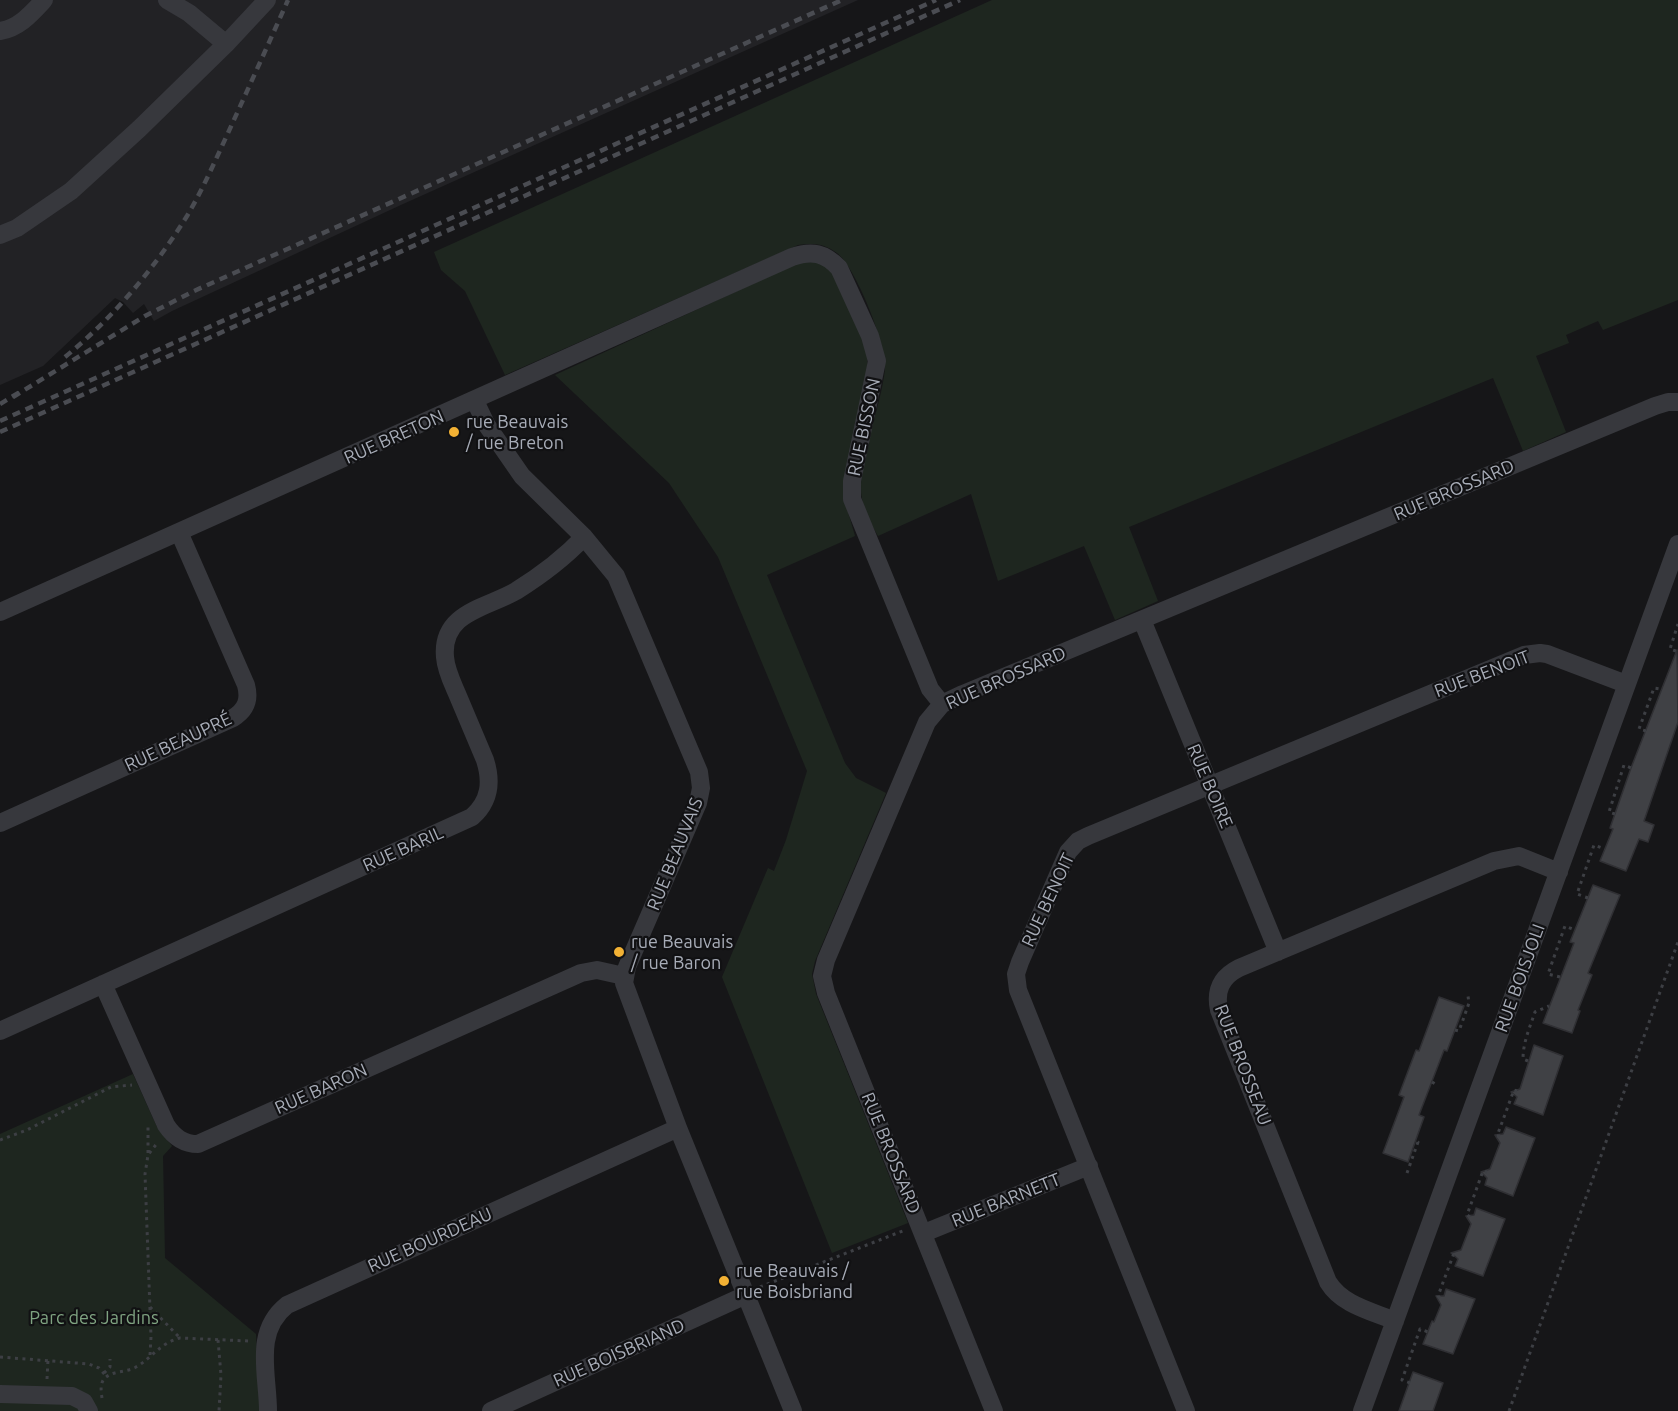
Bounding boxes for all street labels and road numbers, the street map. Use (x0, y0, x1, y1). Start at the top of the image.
street label: RUE BISSON (843, 376, 885, 478)
street label: RUE BRETON (341, 405, 447, 469)
street label: RUE BROSSARD (1390, 455, 1518, 525)
street label: RUE BROSSARD (943, 642, 1069, 714)
street label: RUE BENOIT (1431, 646, 1533, 702)
street label: RUE BEAUPRÉ (121, 708, 235, 776)
street label: RUE BOIRE (1183, 741, 1237, 831)
street label: RUE BEAUVAIS (643, 794, 707, 914)
street label: RUE BARIL (359, 822, 447, 876)
street label: RUE BENOIT (1017, 850, 1079, 950)
street label: RUE BOISJOLI (1490, 921, 1550, 1035)
street label: RUE BROSSEAU (1210, 1002, 1276, 1128)
street label: RUE BARON (271, 1059, 371, 1119)
street label: RUE BROSSARD (857, 1089, 925, 1217)
street label: RUE BARNETT (948, 1168, 1064, 1232)
street label: RUE BOURDEAU (365, 1203, 495, 1277)
street label: RUE BOISBRIAND (550, 1314, 688, 1392)

